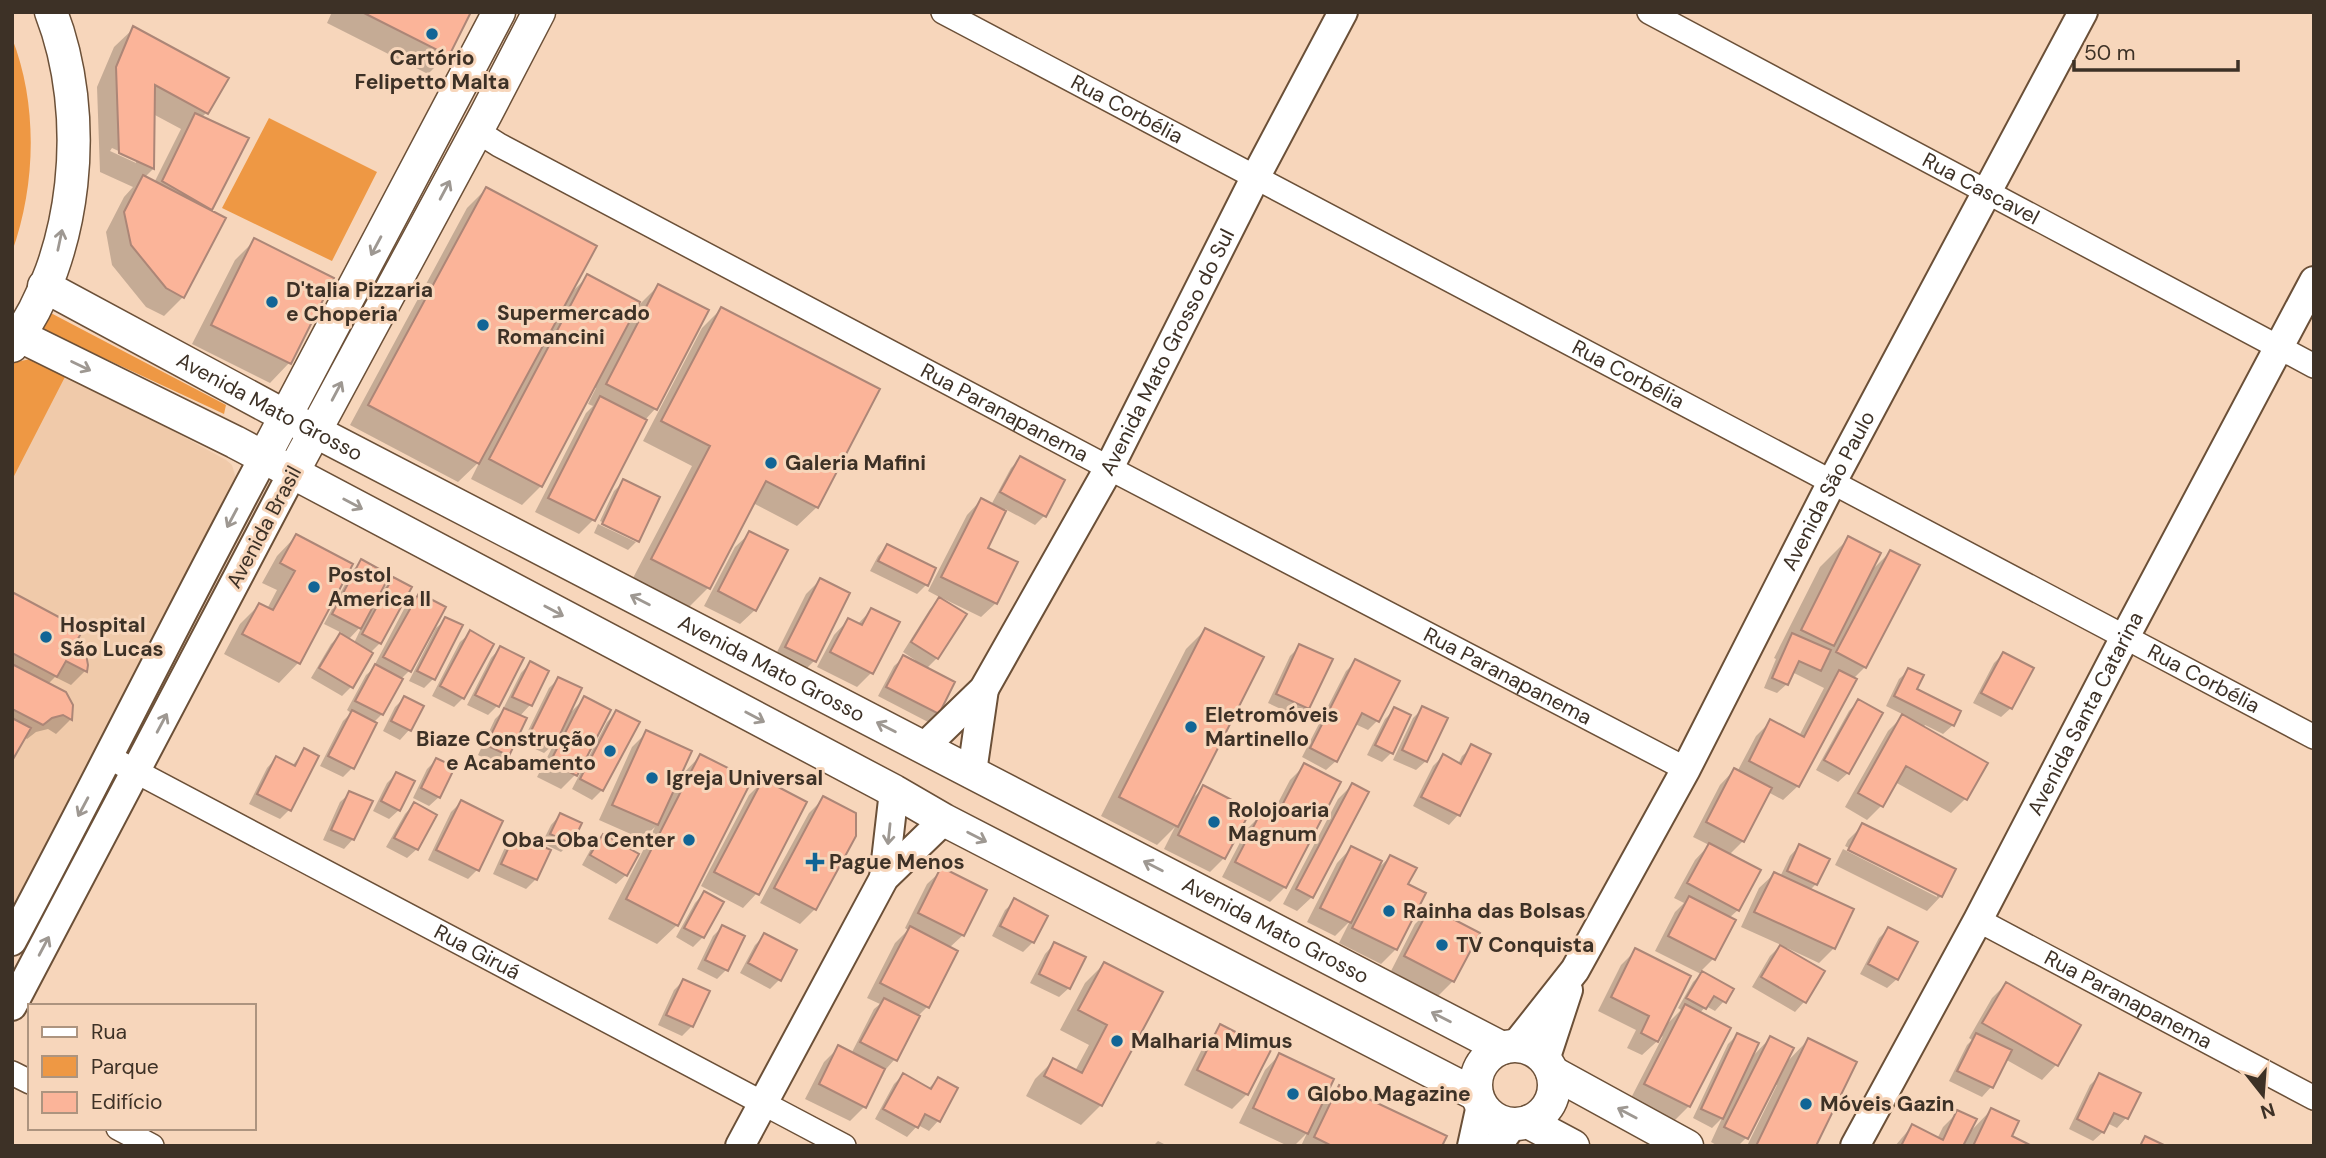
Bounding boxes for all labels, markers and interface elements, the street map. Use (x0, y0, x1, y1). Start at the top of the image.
marker: Cartório Felipetto Malta (424, 26, 440, 42)
scale bar (2074, 28, 2238, 72)
text: 50 m (2084, 39, 2135, 67)
place label: Cartório Felipetto Malta (355, 44, 509, 96)
street label: Rua Corbélia (1066, 68, 1188, 150)
street label: Rua Cascavel (1917, 146, 2044, 231)
one-way arrow (438, 181, 452, 201)
street label: Avenida Mato Grosso do Sul (1094, 224, 1241, 481)
one-way arrow (54, 229, 68, 252)
one-way arrow (369, 235, 382, 256)
place label: D'talia Pizzaria e Choperia (286, 276, 433, 328)
marker: D'talia Pizzaria e Choperia (264, 294, 280, 310)
place label: Supermercado Romancini (497, 299, 650, 351)
marker: Supermercado Romancini (475, 317, 491, 333)
street label: Rua Corbélia (1567, 333, 1689, 415)
street label: Avenida Mato Grosso (172, 346, 368, 468)
street label: Rua Paranapanema (916, 357, 1093, 469)
one-way arrow (70, 360, 91, 373)
one-way arrow (330, 381, 344, 401)
street label: Avenida São Paulo (1775, 406, 1882, 575)
place label: Galeria Mafini (785, 449, 926, 477)
marker: Galeria Mafini (763, 455, 779, 471)
street label: Avenida Brasil (220, 461, 308, 593)
one-way arrow (342, 498, 363, 512)
one-way arrow (225, 507, 239, 527)
place label: Postol America II (328, 561, 431, 613)
marker: Postol America II (306, 579, 322, 595)
one-way arrow (631, 593, 651, 607)
one-way arrow (543, 605, 564, 618)
street label: Avenida Santa Catarina (2021, 607, 2150, 820)
street label: Avenida Mato Grosso (673, 608, 870, 729)
place label: Hospital São Lucas (60, 611, 164, 663)
street label: Rua Paranapanema (1419, 621, 1597, 731)
marker: Hospital São Lucas (38, 629, 54, 645)
street label: Rua Corbélia (2143, 637, 2265, 720)
place label: Eletromóveis Martinello (1205, 701, 1339, 753)
one-way arrow (744, 711, 765, 725)
one-way arrow (155, 713, 169, 734)
marker: Eletromóveis Martinello (1183, 719, 1199, 735)
one-way arrow (876, 720, 897, 734)
place label: Biaze Construção e Acabamento (416, 725, 596, 777)
marker: Biaze Construção e Acabamento (602, 743, 618, 759)
place label: Igreja Universal (666, 764, 823, 792)
marker: Igreja Universal (644, 770, 660, 786)
one-way arrow (76, 796, 89, 817)
place label: Rolojoaria Magnum (1228, 796, 1329, 848)
marker: Rolojoaria Magnum (1206, 814, 1222, 830)
one-way arrow (882, 822, 895, 845)
place label: Oba-Oba Center (502, 826, 675, 854)
one-way arrow (966, 831, 987, 844)
marker: Oba-Oba Center (681, 832, 697, 848)
place label: Pague Menos (829, 848, 965, 876)
marker: Pague Menos (807, 854, 823, 870)
one-way arrow (1143, 859, 1164, 873)
street label: Avenida Mato Grosso (1177, 870, 1374, 990)
place label: Rainha das Bolsas (1403, 897, 1586, 925)
marker: Rainha das Bolsas (1381, 903, 1397, 919)
street label: Rua Giruá (429, 918, 525, 986)
place label: TV Conquista (1456, 931, 1594, 959)
one-way arrow (37, 936, 51, 956)
marker: TV Conquista (1434, 937, 1450, 953)
street label: Rua Paranapanema (2039, 944, 2217, 1056)
legend (28, 1004, 256, 1130)
one-way arrow (1432, 1009, 1452, 1023)
text: Rua (91, 1018, 127, 1046)
place label: Malharia Mimus (1131, 1027, 1293, 1055)
marker: Malharia Mimus (1109, 1033, 1125, 1049)
text: Parque (91, 1053, 159, 1081)
north arrow (2228, 1060, 2298, 1130)
place label: Globo Magazine (1307, 1080, 1471, 1108)
marker: Globo Magazine (1285, 1086, 1301, 1102)
text: Edifício (91, 1088, 162, 1116)
place label: Móveis Gazin (1820, 1090, 1954, 1118)
marker: Móveis Gazin (1798, 1096, 1814, 1112)
text: N (2258, 1097, 2278, 1125)
one-way arrow (1618, 1106, 1638, 1120)

